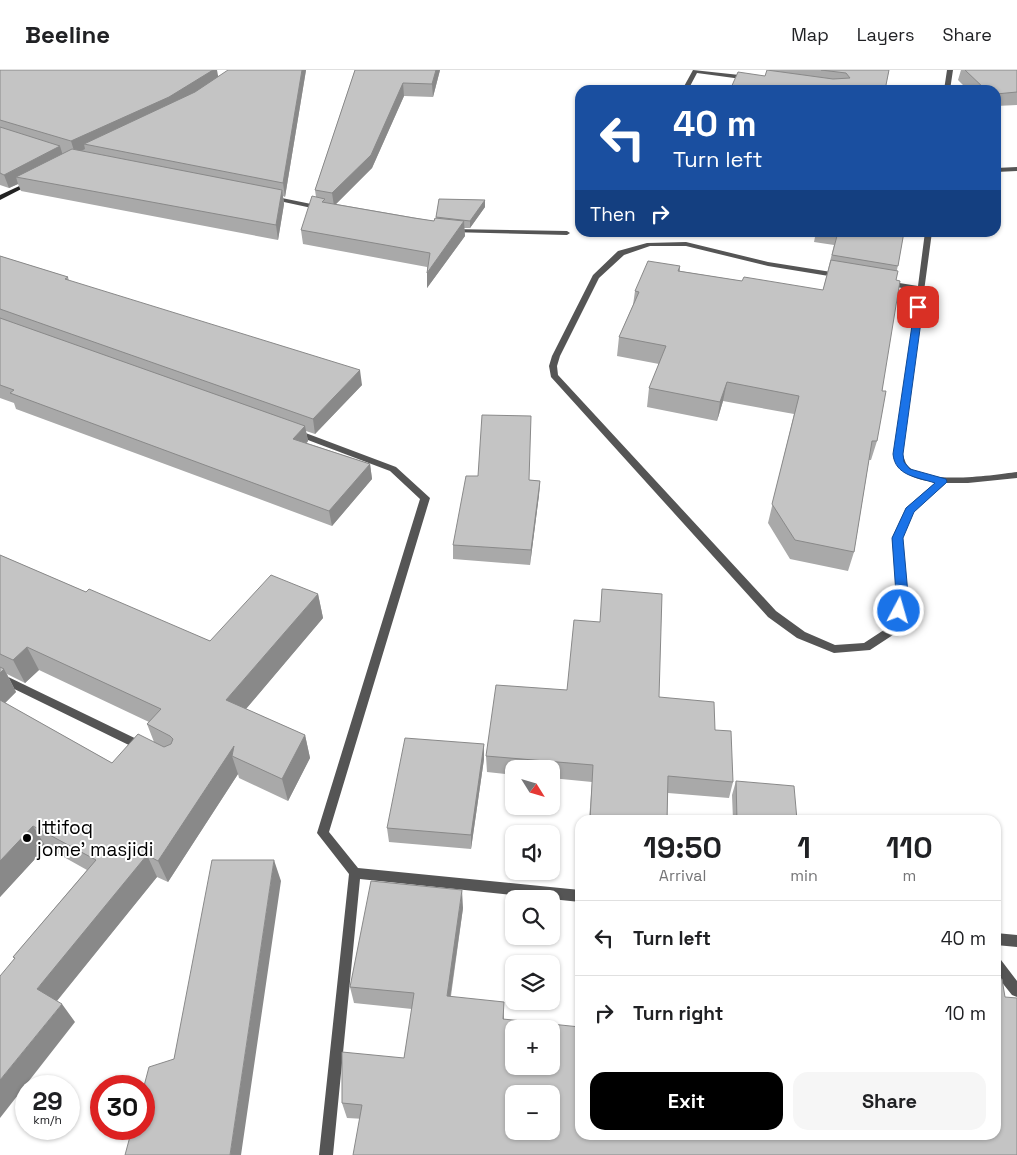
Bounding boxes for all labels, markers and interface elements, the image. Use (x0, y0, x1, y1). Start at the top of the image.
text: Beeline (25, 19, 110, 50)
text: Map (791, 23, 829, 46)
text: Layers (857, 23, 914, 46)
text: Share (942, 23, 992, 46)
text: 40 m (673, 102, 757, 146)
icon: left (590, 105, 655, 170)
text: Turn left (673, 145, 763, 173)
icon: right (646, 200, 674, 228)
text: Then (590, 202, 636, 227)
pin (897, 286, 939, 328)
icon: arrive (904, 293, 932, 321)
position arrow (872, 584, 924, 636)
north arrow (505, 760, 560, 815)
map controls (505, 760, 560, 1140)
place label: Ittifoq jome’ masjidi (36, 815, 154, 862)
button: sound (505, 825, 560, 880)
text: 19:50 (643, 828, 722, 867)
text: 1 (797, 828, 811, 867)
text: 110 (886, 828, 933, 867)
marker: Ittifoq jome’ masjidi (21, 832, 33, 844)
text: Arrival (659, 865, 706, 886)
text: min (790, 865, 818, 886)
text: m (902, 865, 916, 886)
button: search (505, 890, 560, 945)
icon: left (590, 924, 618, 952)
text: Turn left (633, 926, 711, 951)
text: 40 m (941, 926, 986, 951)
button: layers (505, 955, 560, 1010)
icon: right (590, 999, 618, 1027)
text: Turn right (633, 1001, 723, 1026)
text: 10 m (945, 1001, 986, 1026)
button: + (505, 1020, 560, 1075)
button: Exit (590, 1072, 783, 1130)
button: Share (793, 1072, 986, 1130)
speed limit sign: 30 (90, 1075, 155, 1140)
text: 29 (32, 1085, 63, 1117)
button: − (505, 1085, 560, 1140)
text: km/h (33, 1112, 62, 1128)

